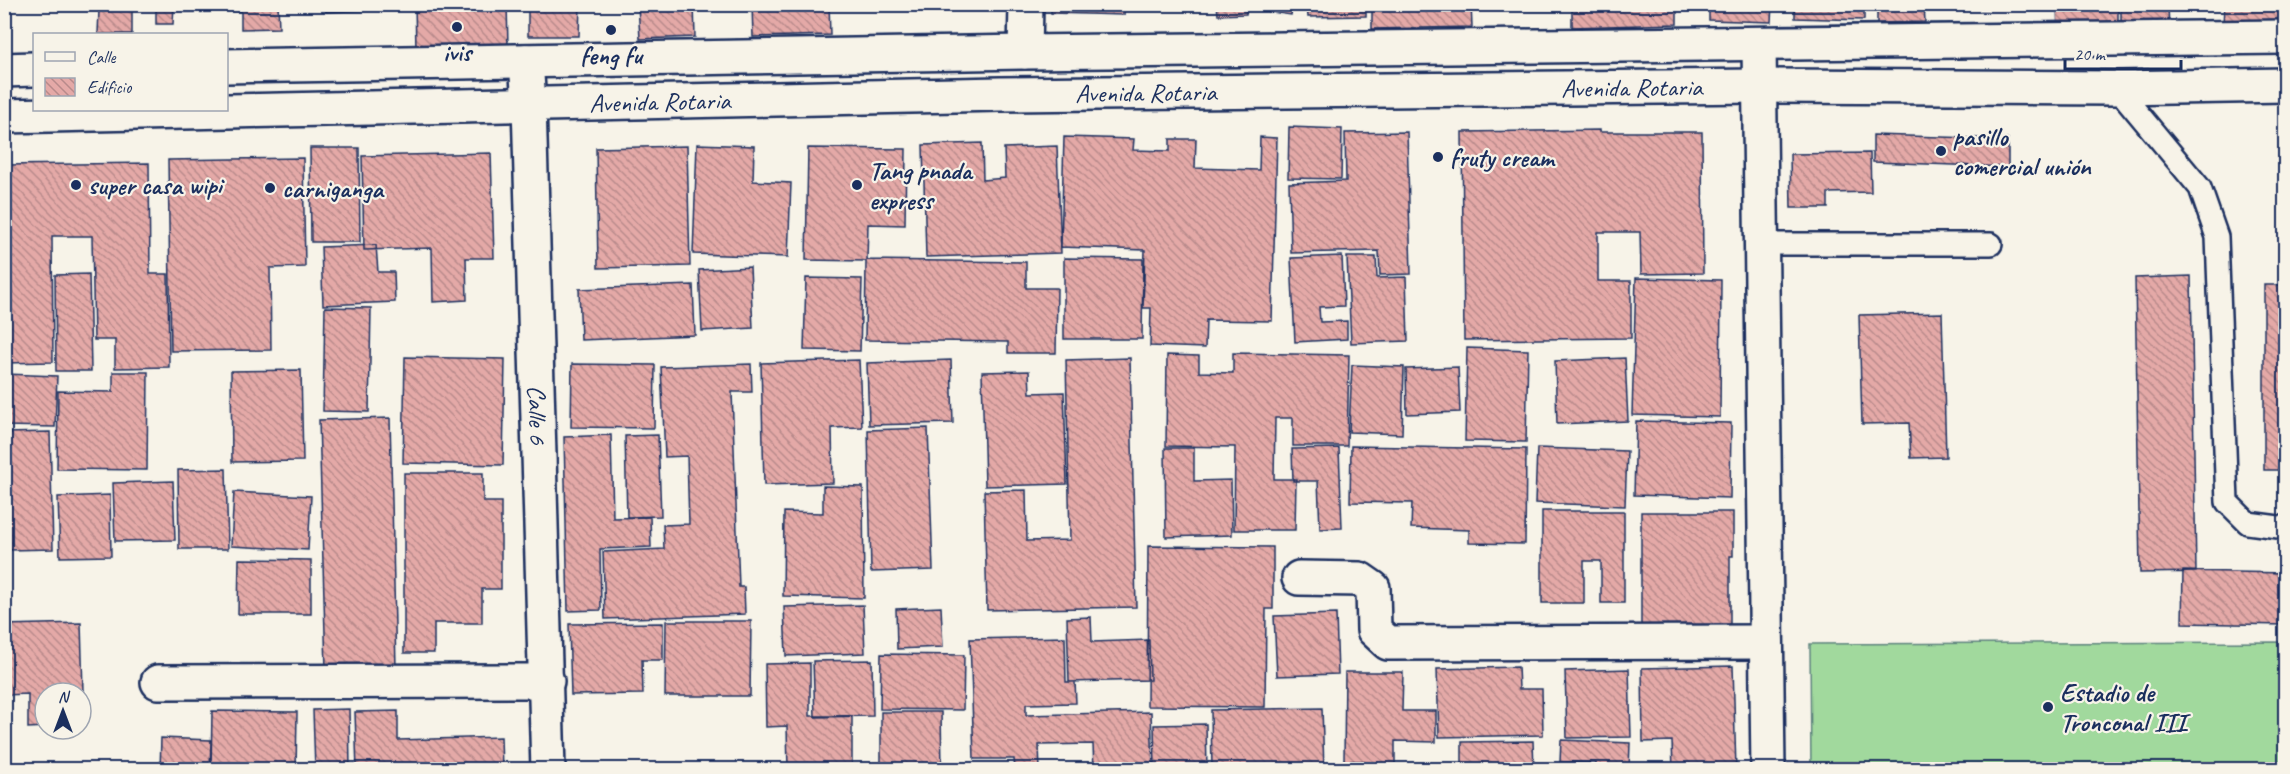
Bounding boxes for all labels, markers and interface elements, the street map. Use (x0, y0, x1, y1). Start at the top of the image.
marker: ivis (450, 20, 464, 34)
marker: feng fu (604, 23, 618, 37)
legend (33, 33, 228, 111)
scale bar (2065, 33, 2180, 71)
place label: ivis (443, 36, 474, 69)
place label: feng fu (580, 39, 644, 72)
text: 20 m (2074, 43, 2107, 65)
text: Calle (87, 46, 116, 68)
street label: Avenida Rotaria (1561, 71, 1704, 105)
text: Edificio (87, 76, 133, 98)
street label: Avenida Rotaria (1075, 76, 1218, 110)
street label: Avenida Rotaria (589, 84, 732, 120)
place label: pasillo comercial unión (1953, 120, 2092, 183)
place label: fruty cream (1450, 141, 1556, 174)
marker: pasillo comercial unión (1934, 144, 1948, 158)
marker: fruty cream (1431, 150, 1445, 164)
place label: Tang pnada express (869, 154, 974, 217)
place label: super casa wipi (88, 169, 226, 202)
place label: carniganga (282, 172, 385, 205)
marker: super casa wipi (69, 178, 83, 192)
marker: Tang pnada express (850, 178, 864, 192)
marker: carniganga (263, 181, 277, 195)
street label: Calle 6 (520, 385, 555, 446)
place label: Estadio de Tronconal III (2060, 676, 2191, 739)
north arrow (33, 681, 93, 741)
text: N (58, 687, 71, 707)
marker: Estadio de Tronconal III (2041, 700, 2055, 714)

